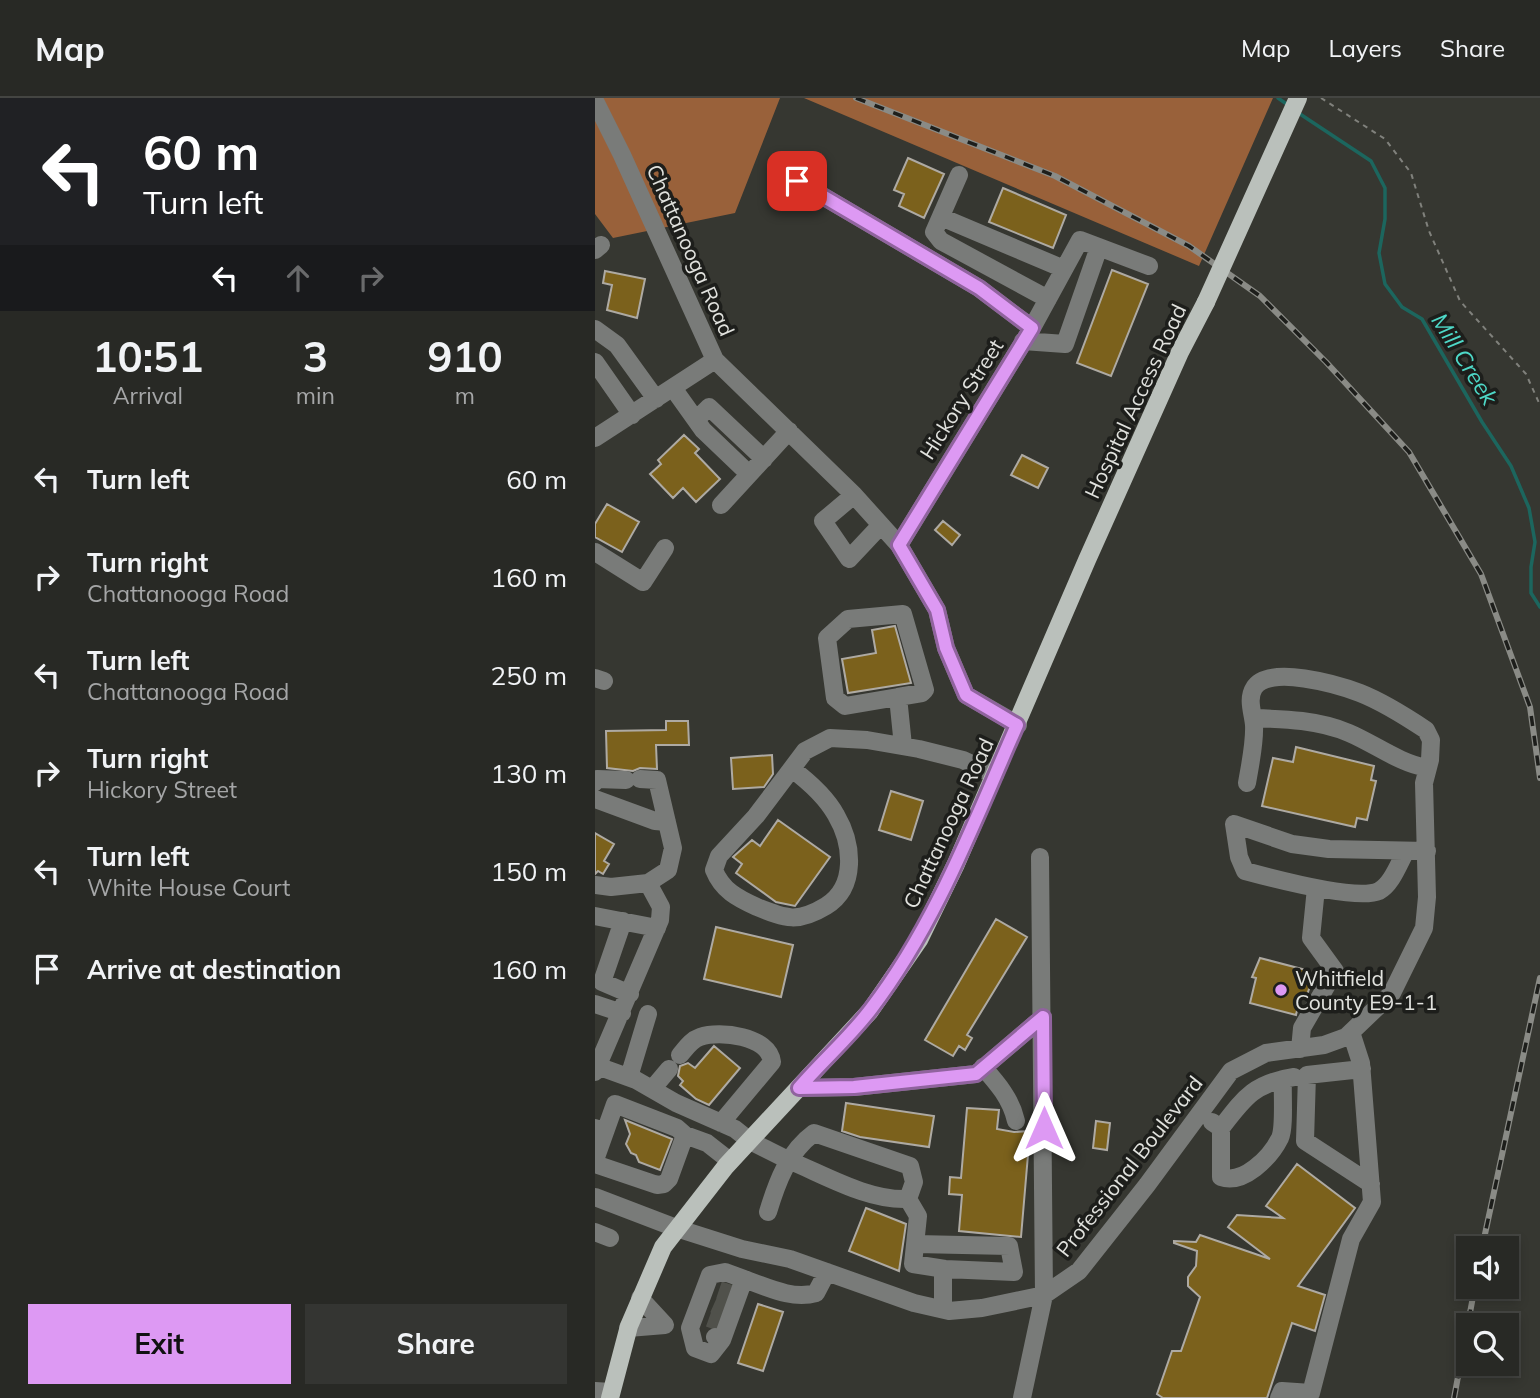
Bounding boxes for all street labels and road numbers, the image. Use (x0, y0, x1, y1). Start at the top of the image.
street label: Chattanooga Road (642, 160, 740, 340)
street label: Hospital Access Road (1079, 300, 1191, 502)
street label: Hickory Street (914, 334, 1008, 464)
street label: Chattanooga Road (897, 734, 999, 912)
street label: Professional Boulevard (1050, 1070, 1208, 1262)

